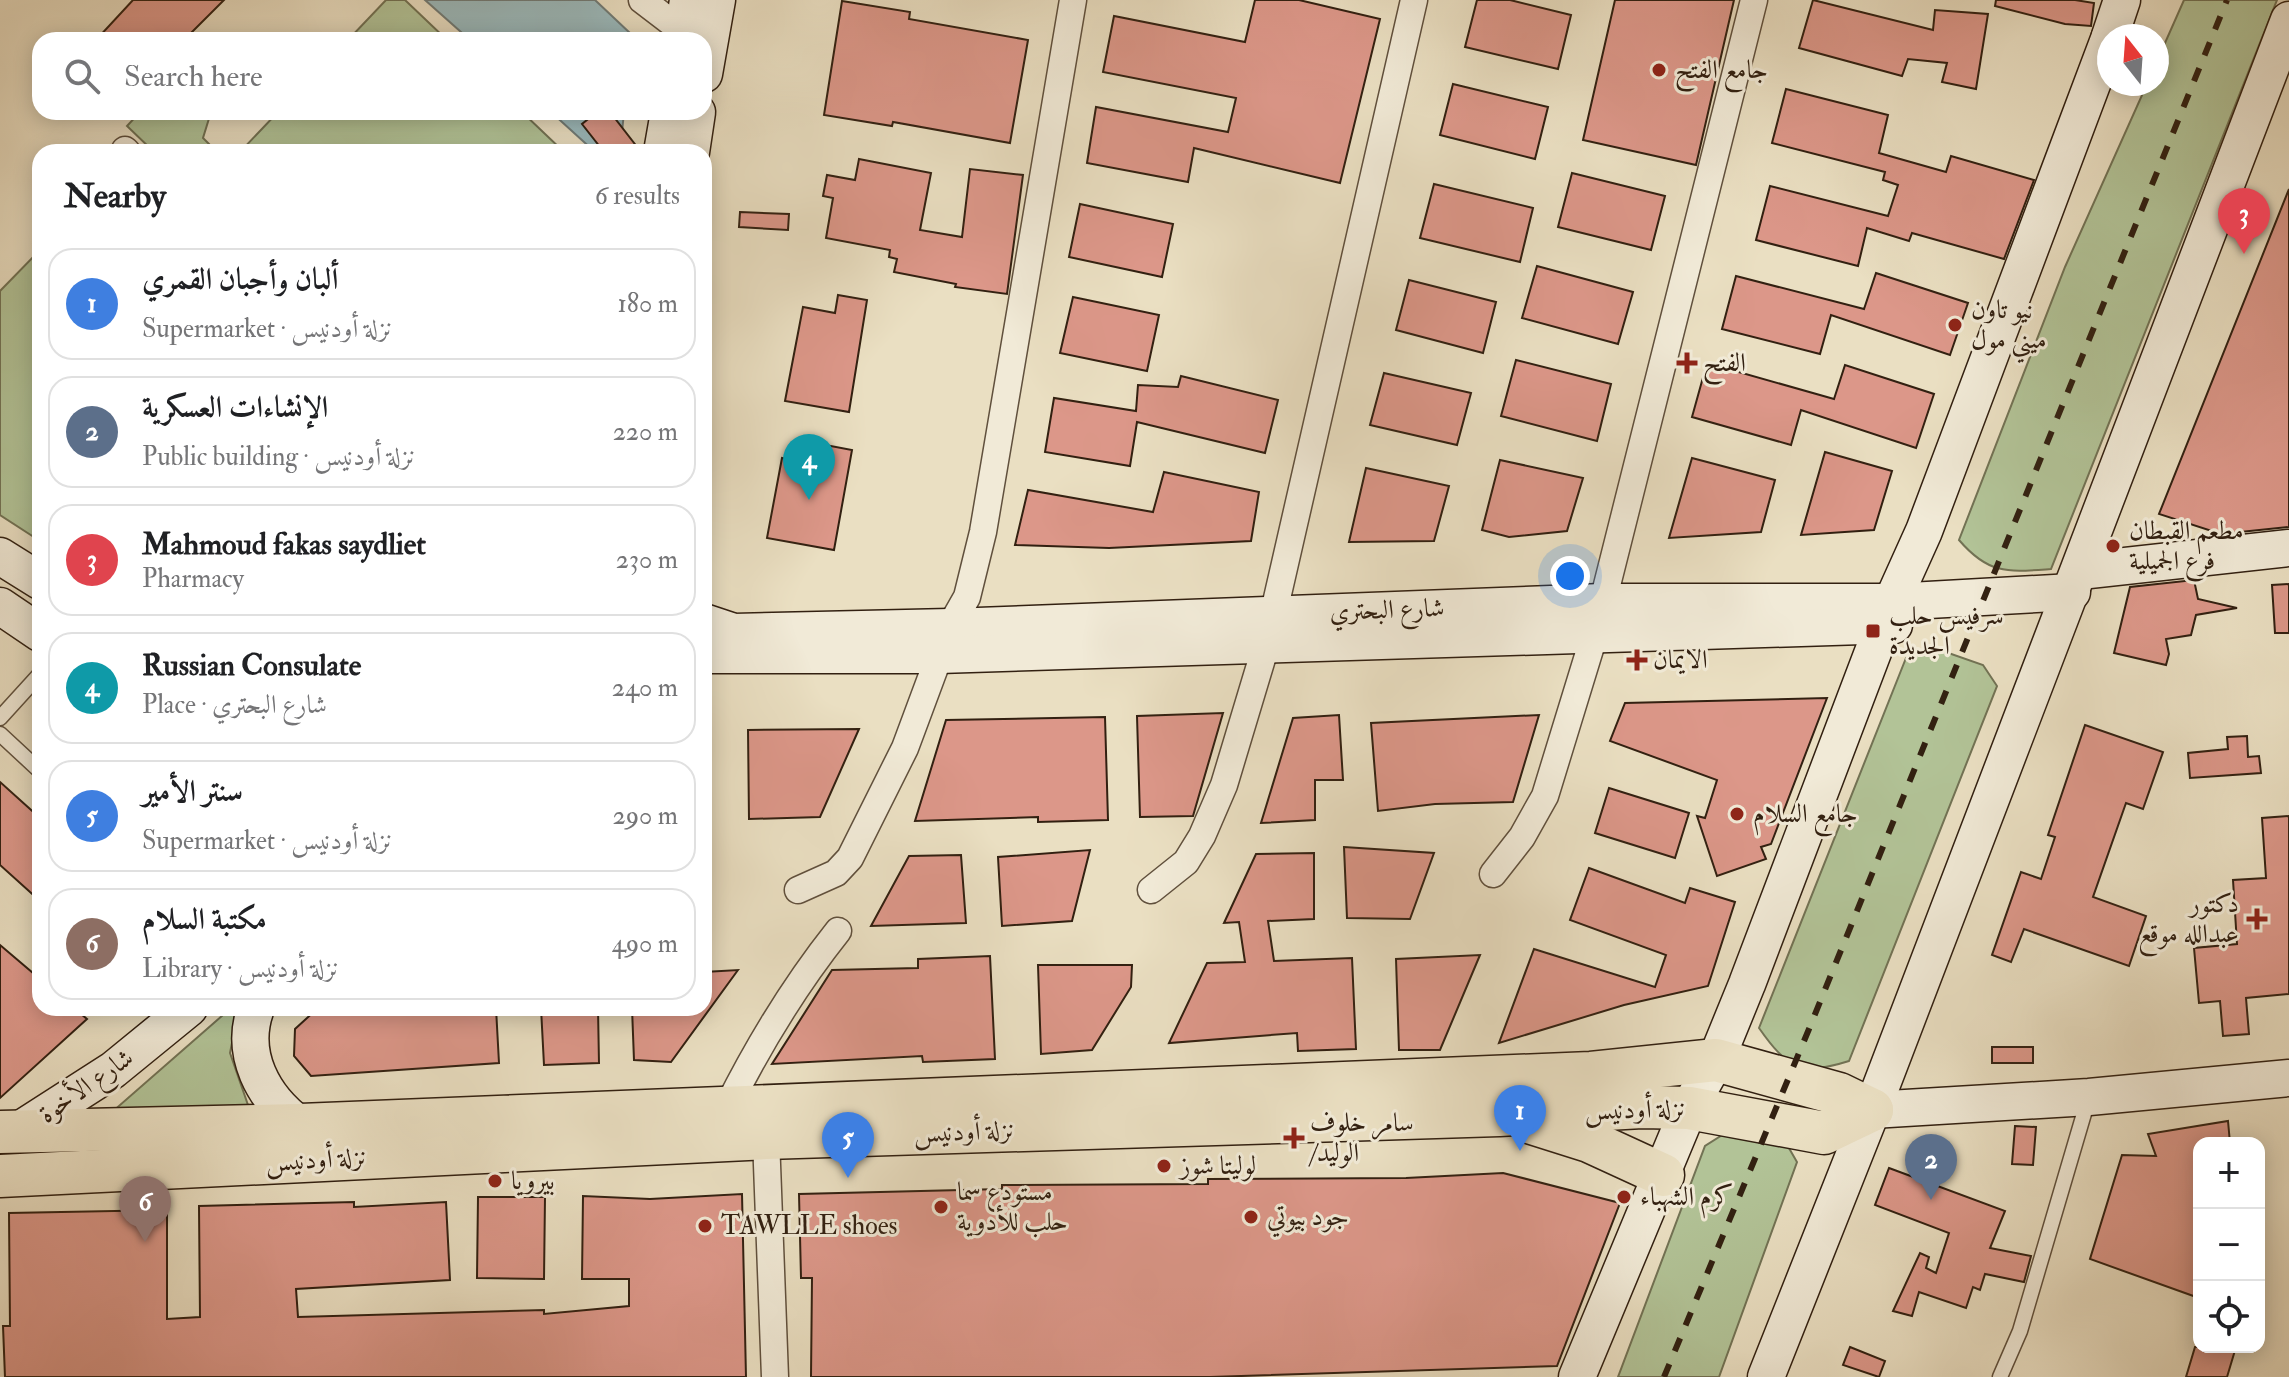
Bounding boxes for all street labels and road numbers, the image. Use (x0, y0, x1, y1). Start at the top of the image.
street label: شارع البحتري (1329, 592, 1445, 633)
street label: شارع الأخوة (31, 1039, 143, 1134)
street label: نزلة أودنيس (1584, 1091, 1686, 1128)
street label: نزلة أودنيس (913, 1112, 1015, 1151)
street label: نزلة أودنيس (265, 1139, 367, 1180)

